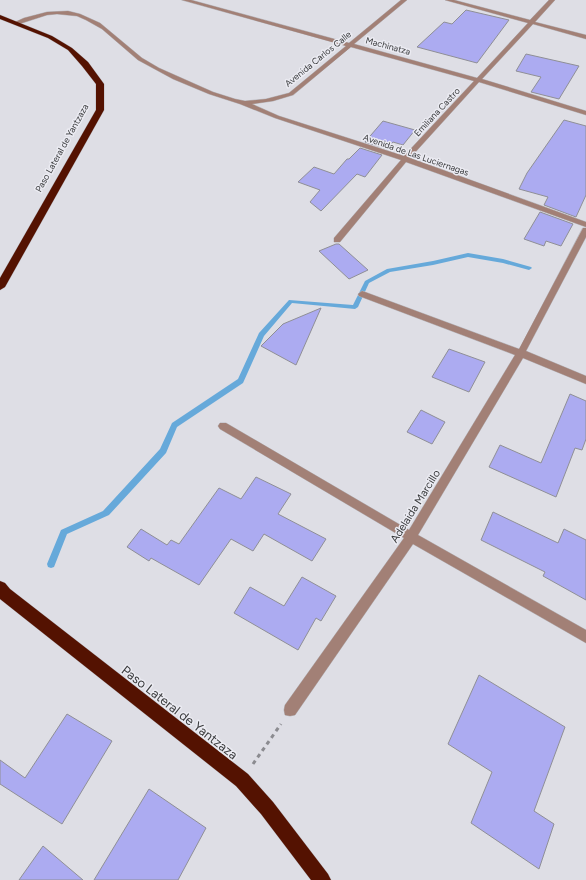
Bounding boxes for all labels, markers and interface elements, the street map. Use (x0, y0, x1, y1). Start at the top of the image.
street label: Avenida Carlos Calle (282, 28, 353, 89)
street label: Machinatza (364, 34, 412, 57)
street label: Emiliana Castro (411, 85, 462, 138)
street label: Paso Lateral de Yantzaza (33, 101, 91, 194)
street label: Avenida de Las Luciernagas (362, 131, 470, 178)
street label: Adelaida Marcillo (388, 467, 443, 545)
street label: Paso Lateral de Yantzaza (119, 662, 241, 762)

